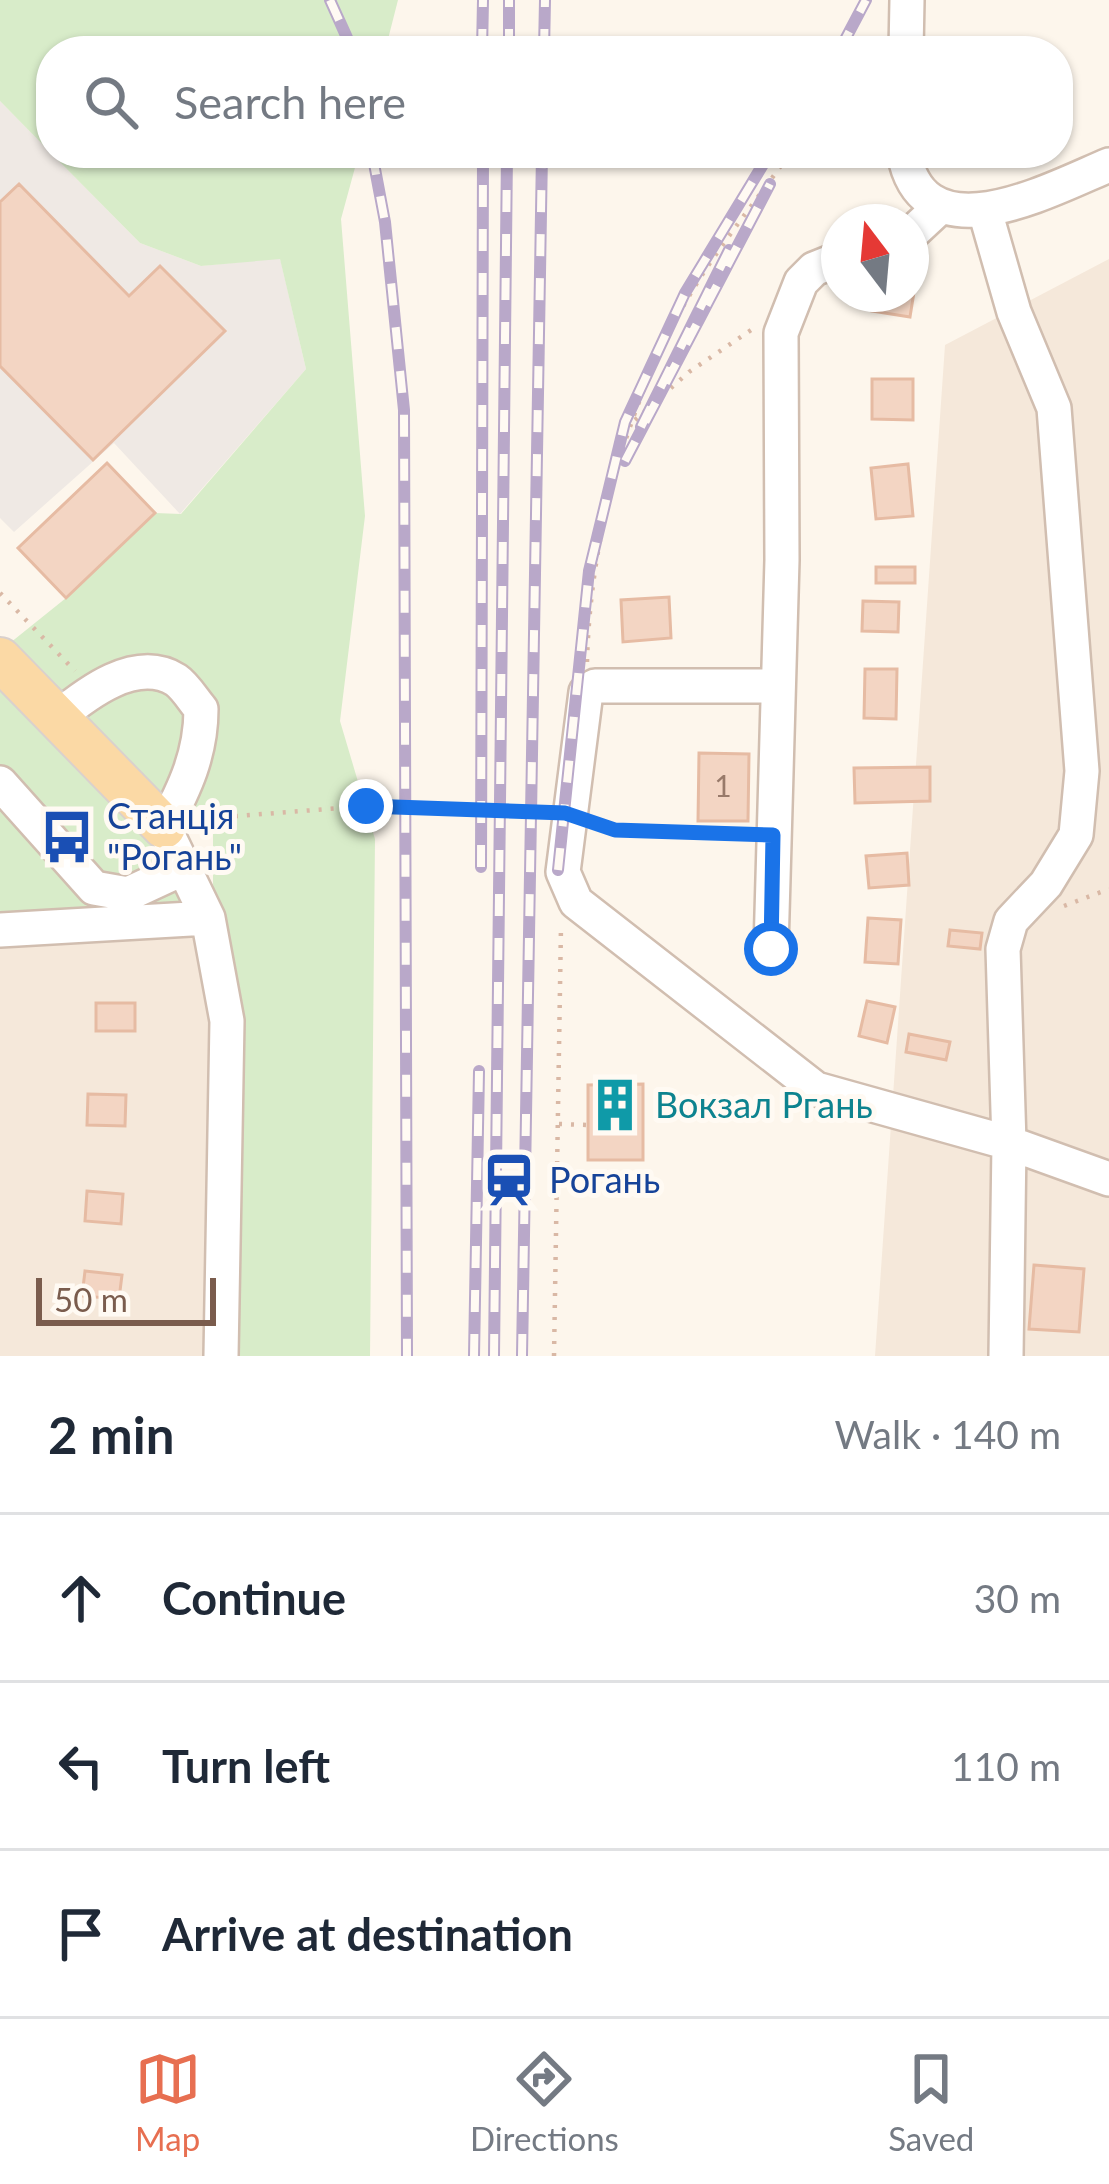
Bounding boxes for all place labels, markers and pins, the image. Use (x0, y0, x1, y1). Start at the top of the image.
place label: Станція "Рогань" (107, 793, 242, 878)
bus stop icon: Станція "Рогань" (38, 808, 96, 866)
building icon: Вокзал Ргань (586, 1076, 644, 1134)
place label: Вокзал Ргань (655, 1082, 873, 1126)
station icon: Рогань (480, 1151, 538, 1209)
place label: Рогань (549, 1157, 660, 1201)

